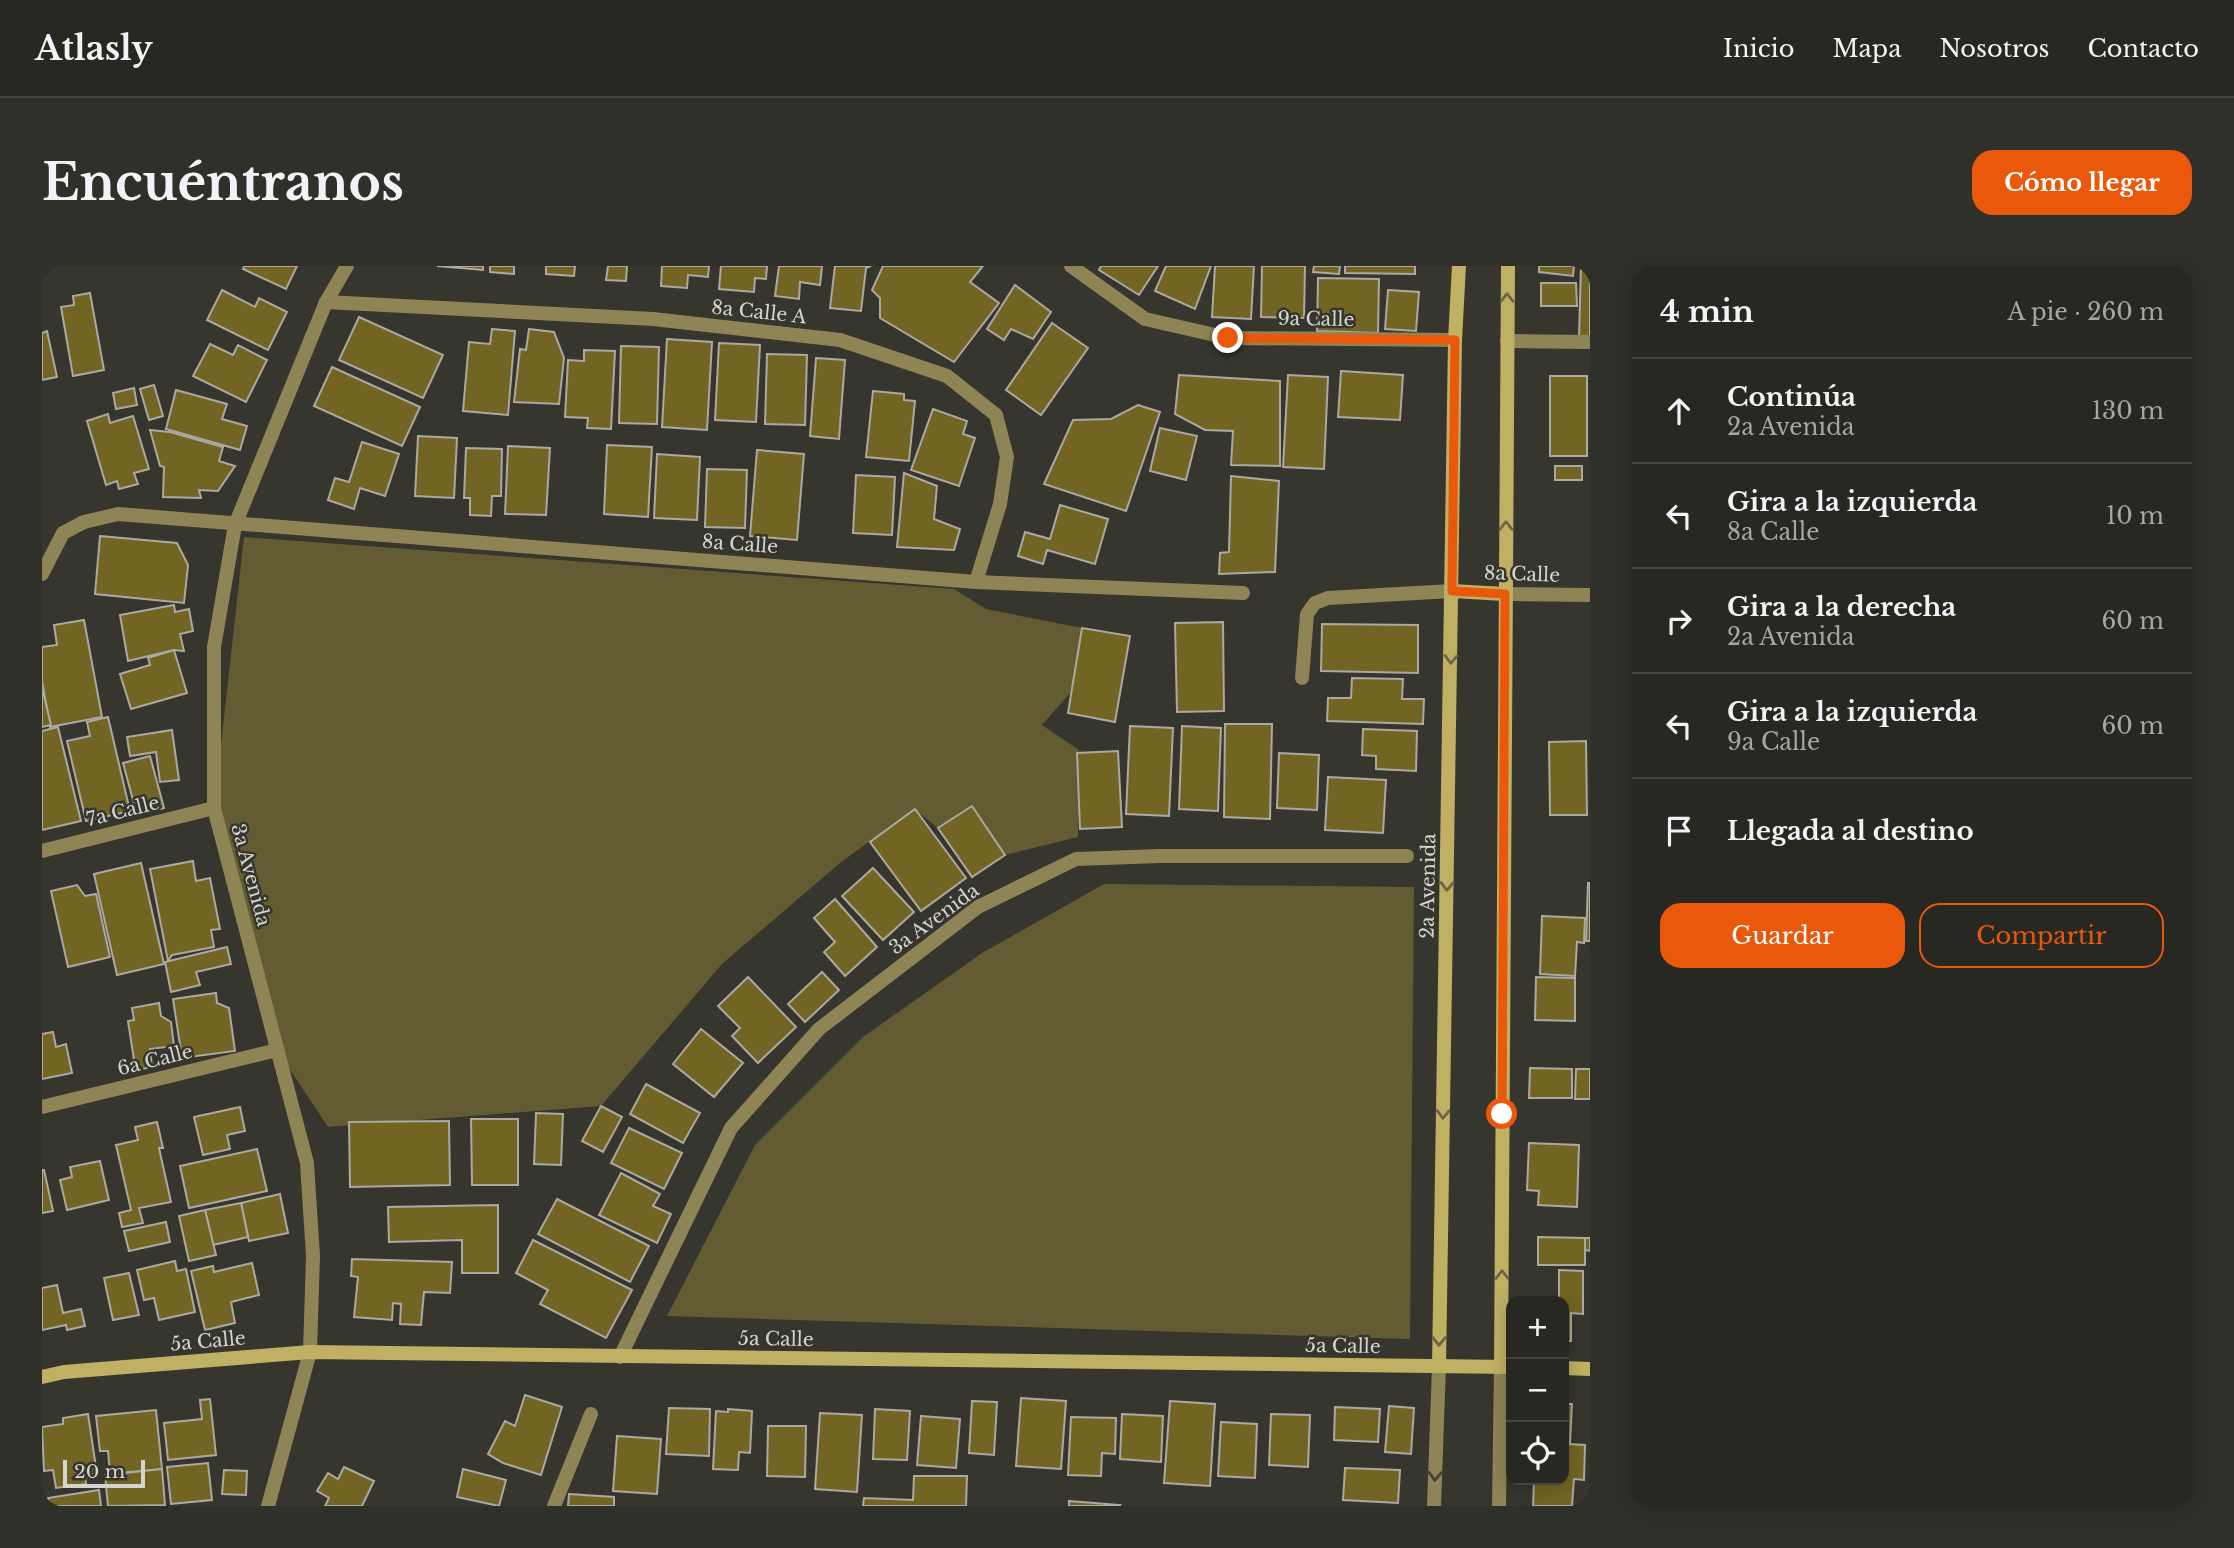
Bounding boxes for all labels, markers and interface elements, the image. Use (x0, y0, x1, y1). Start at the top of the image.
text: Atlasly (35, 28, 153, 69)
text: Inicio (1723, 34, 1794, 63)
text: Mapa (1832, 34, 1901, 63)
text: Nosotros (1939, 34, 2050, 63)
text: Contacto (2088, 34, 2199, 63)
button: Cómo llegar (1972, 150, 2192, 215)
text: Encuéntranos (42, 152, 404, 213)
one-way arrow (1500, 292, 1515, 303)
text: 4 min (1660, 293, 1754, 330)
street label: 8a Calle A (710, 296, 808, 328)
text: A pie · 260 m (2008, 298, 2164, 326)
street label: 9a Calle (1277, 307, 1355, 331)
route end (1212, 322, 1243, 353)
text: Continúa (1727, 381, 1856, 413)
icon: ahead (1660, 392, 1698, 430)
text: 130 m (2092, 397, 2164, 425)
text: 2a Avenida (1727, 413, 1854, 441)
text: Gira a la izquierda (1727, 486, 1977, 518)
icon: left (1660, 497, 1698, 535)
text: 10 m (2106, 502, 2164, 530)
text: 8a Calle (1727, 518, 1819, 546)
one-way arrow (1498, 520, 1514, 530)
street label: 8a Calle (701, 530, 779, 558)
street label: 8a Calle (1483, 561, 1561, 587)
text: Gira a la derecha (1727, 591, 1956, 623)
icon: right (1660, 602, 1698, 640)
text: 60 m (2102, 607, 2164, 635)
text: 2a Avenida (1727, 623, 1854, 651)
one-way arrow (1443, 654, 1459, 665)
text: Gira a la izquierda (1727, 696, 1977, 728)
icon: left (1660, 707, 1698, 745)
text: 60 m (2102, 712, 2164, 740)
text: 9a Calle (1727, 728, 1820, 756)
street label: 7a Calle (84, 791, 162, 831)
icon: arrive (1660, 812, 1698, 850)
text: Llegada al destino (1727, 815, 1974, 847)
street label: 3a Avenida (226, 821, 276, 929)
street label: 2a Avenida (1416, 833, 1440, 939)
street label: 3a Avenida (885, 878, 984, 959)
one-way arrow (1439, 882, 1455, 892)
button: Guardar (1660, 903, 1905, 968)
button: Compartir (1919, 903, 2164, 968)
street label: 6a Calle (115, 1040, 195, 1080)
route start (1486, 1098, 1517, 1129)
one-way arrow (1435, 1109, 1451, 1119)
one-way arrow (1494, 1269, 1510, 1279)
map controls (1506, 1296, 1569, 1485)
button: + (1506, 1296, 1569, 1359)
street label: 5a Calle (169, 1326, 247, 1356)
street label: 5a Calle (738, 1327, 814, 1351)
street label: 5a Calle (1305, 1334, 1381, 1358)
one-way arrow (1431, 1336, 1447, 1347)
button: − (1506, 1359, 1569, 1422)
button: locate (1506, 1422, 1569, 1485)
scale bar (63, 1457, 145, 1489)
text: 20 m (74, 1460, 125, 1483)
one-way arrow (1427, 1471, 1442, 1482)

